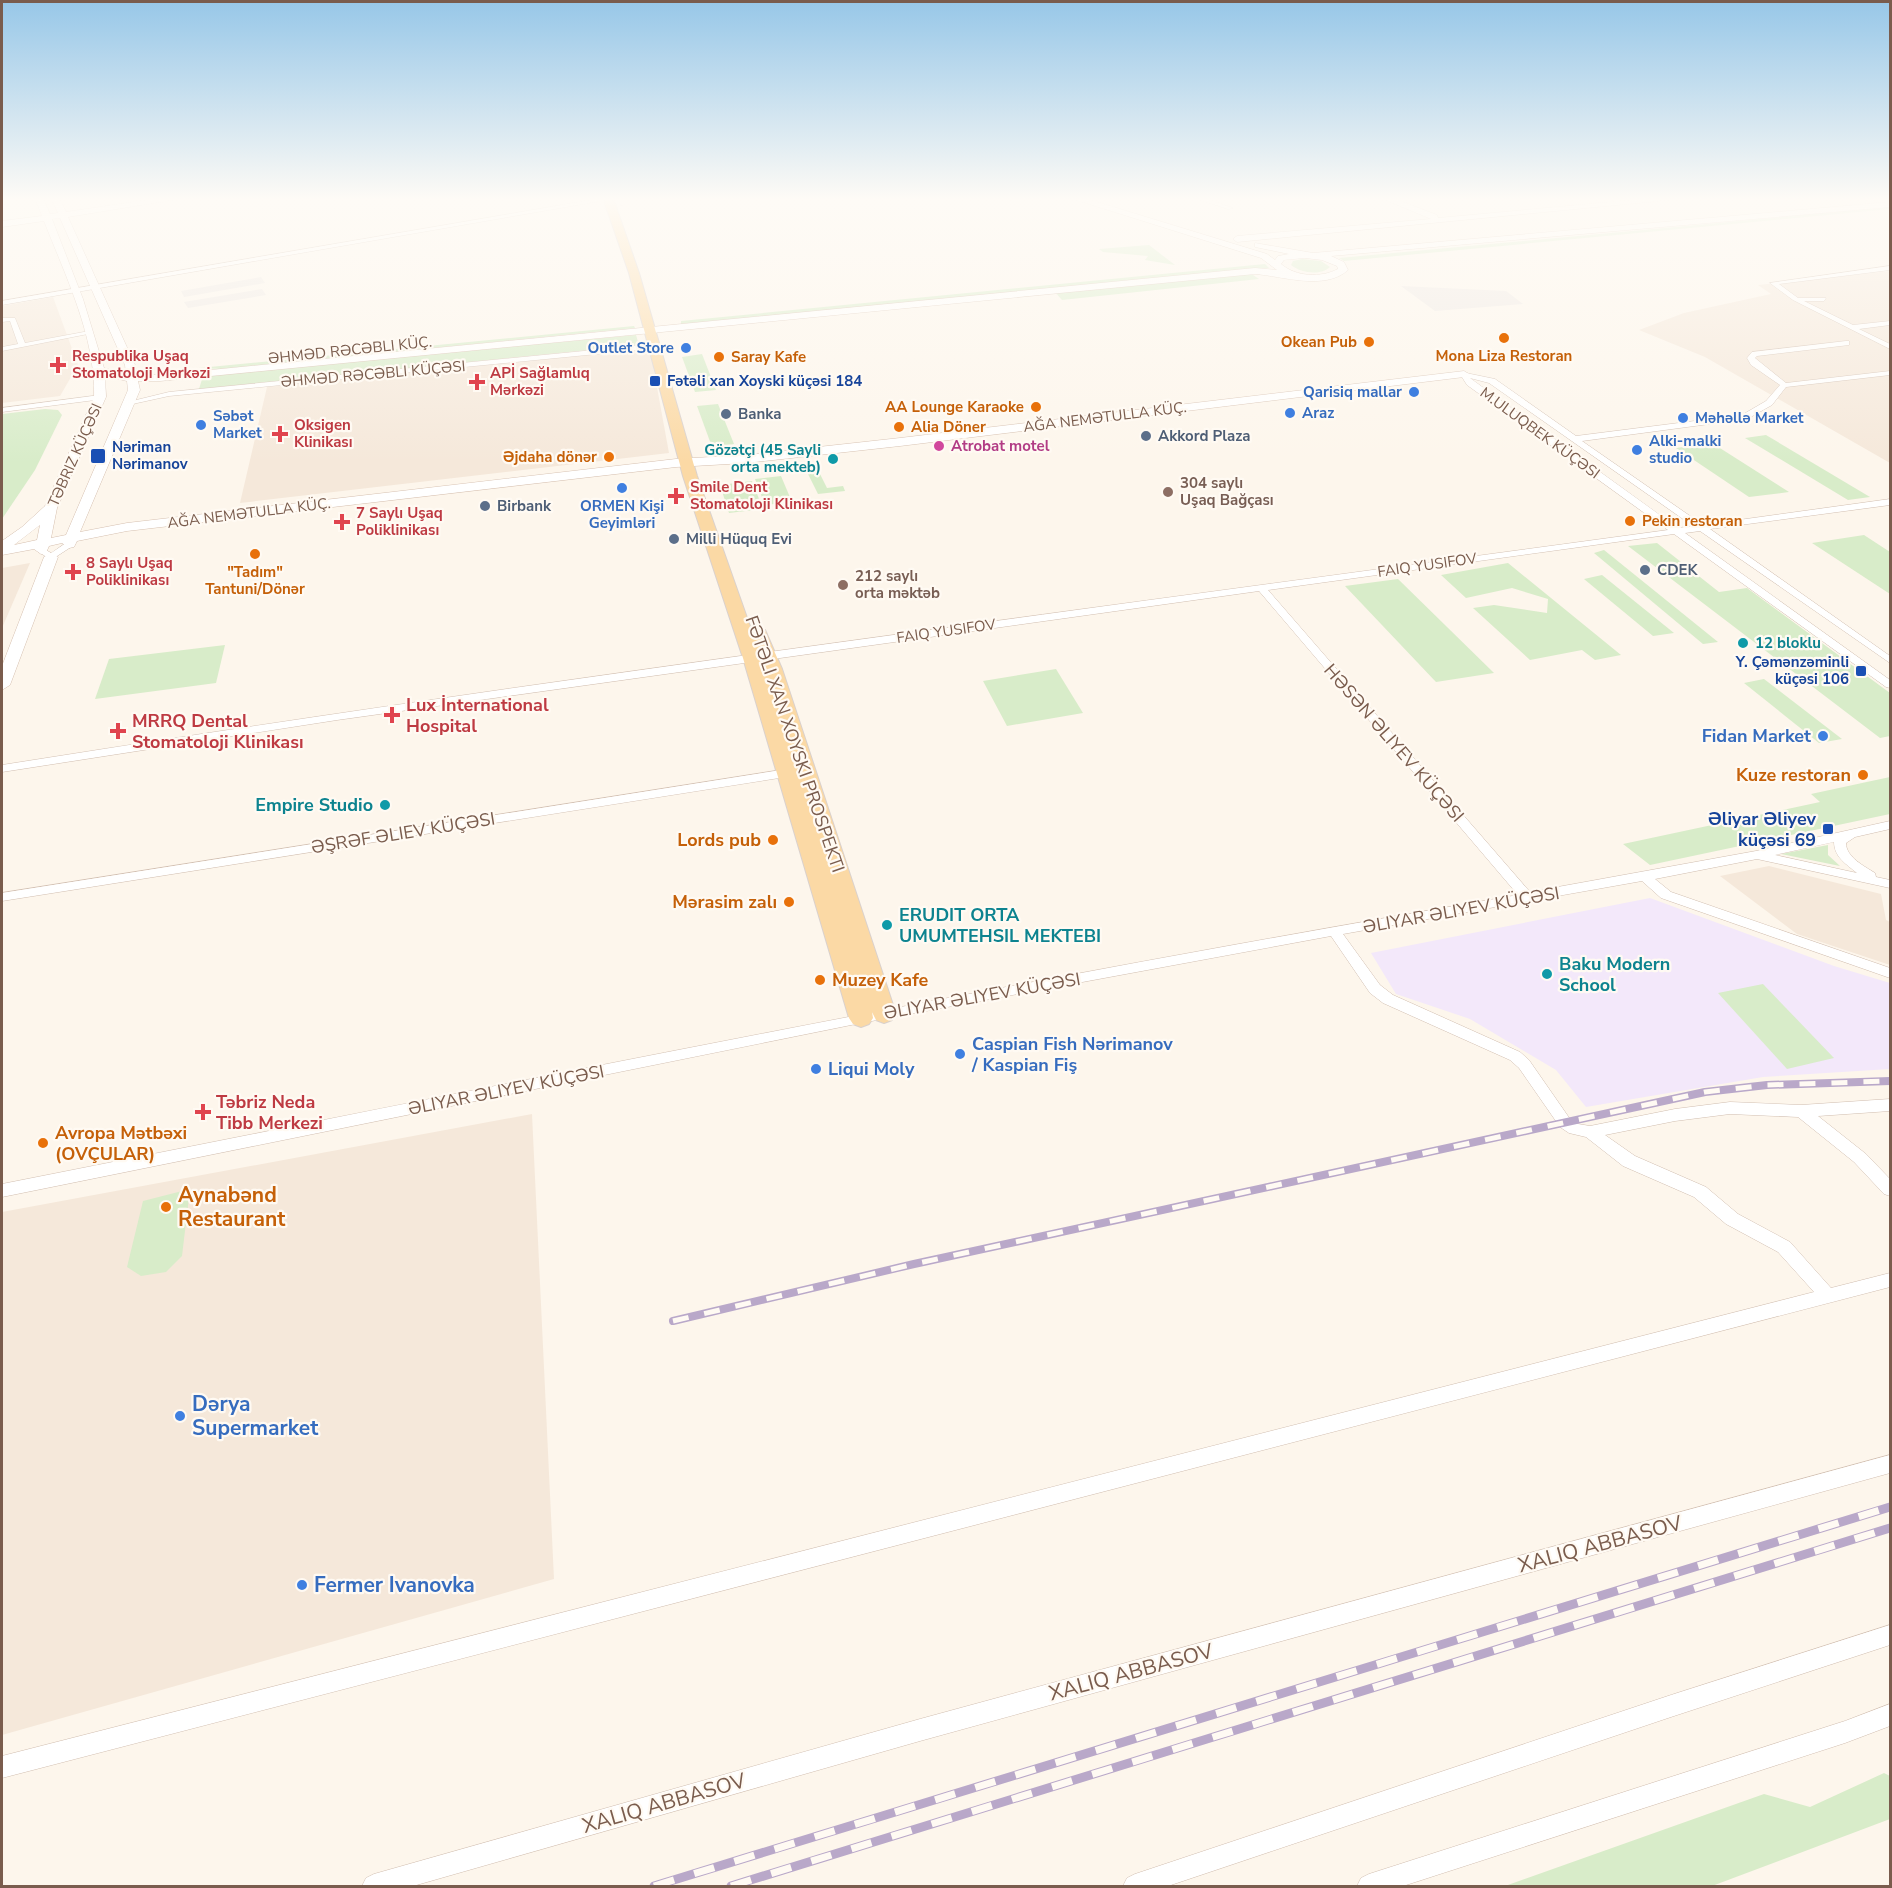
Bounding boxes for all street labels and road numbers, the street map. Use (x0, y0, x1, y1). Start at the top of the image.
street label: ƏHMƏD RƏCƏBLI KÜÇ. (267, 331, 433, 369)
street label: ƏHMƏD RƏCƏBLI KÜÇƏSI (280, 356, 466, 392)
street label: M.ULUQBEK KÜÇƏSI (1476, 383, 1604, 483)
street label: AĞA NEMƏTULLA KÜÇ. (1022, 397, 1188, 437)
street label: TƏBRIZ KÜÇƏSI (43, 400, 107, 510)
street label: AĞA NEMƏTULLA KÜÇ. (166, 493, 332, 533)
street label: FAIQ YUSIFOV (1376, 548, 1479, 582)
street label: FƏTƏLI XAN XOYSKI PROSPEKTI (740, 612, 850, 876)
street label: FAIQ YUSIFOV (895, 614, 998, 648)
street label: HƏSƏN ƏLIYEV KÜÇƏSI (1319, 659, 1469, 827)
street label: ƏŞRƏF ƏLIEV KÜÇƏSI (309, 807, 497, 859)
street label: ƏLIYAR ƏLIYEV KÜÇƏSI (1361, 881, 1561, 939)
street label: ƏLIYAR ƏLIYEV KÜÇƏSI (882, 967, 1082, 1025)
street label: ƏLIYAR ƏLIYEV KÜÇƏSI (406, 1059, 606, 1121)
street label: XALIQ ABBASOV (1515, 1509, 1686, 1579)
street label: XALIQ ABBASOV (1046, 1637, 1217, 1707)
street label: XALIQ ABBASOV (579, 1766, 749, 1840)

